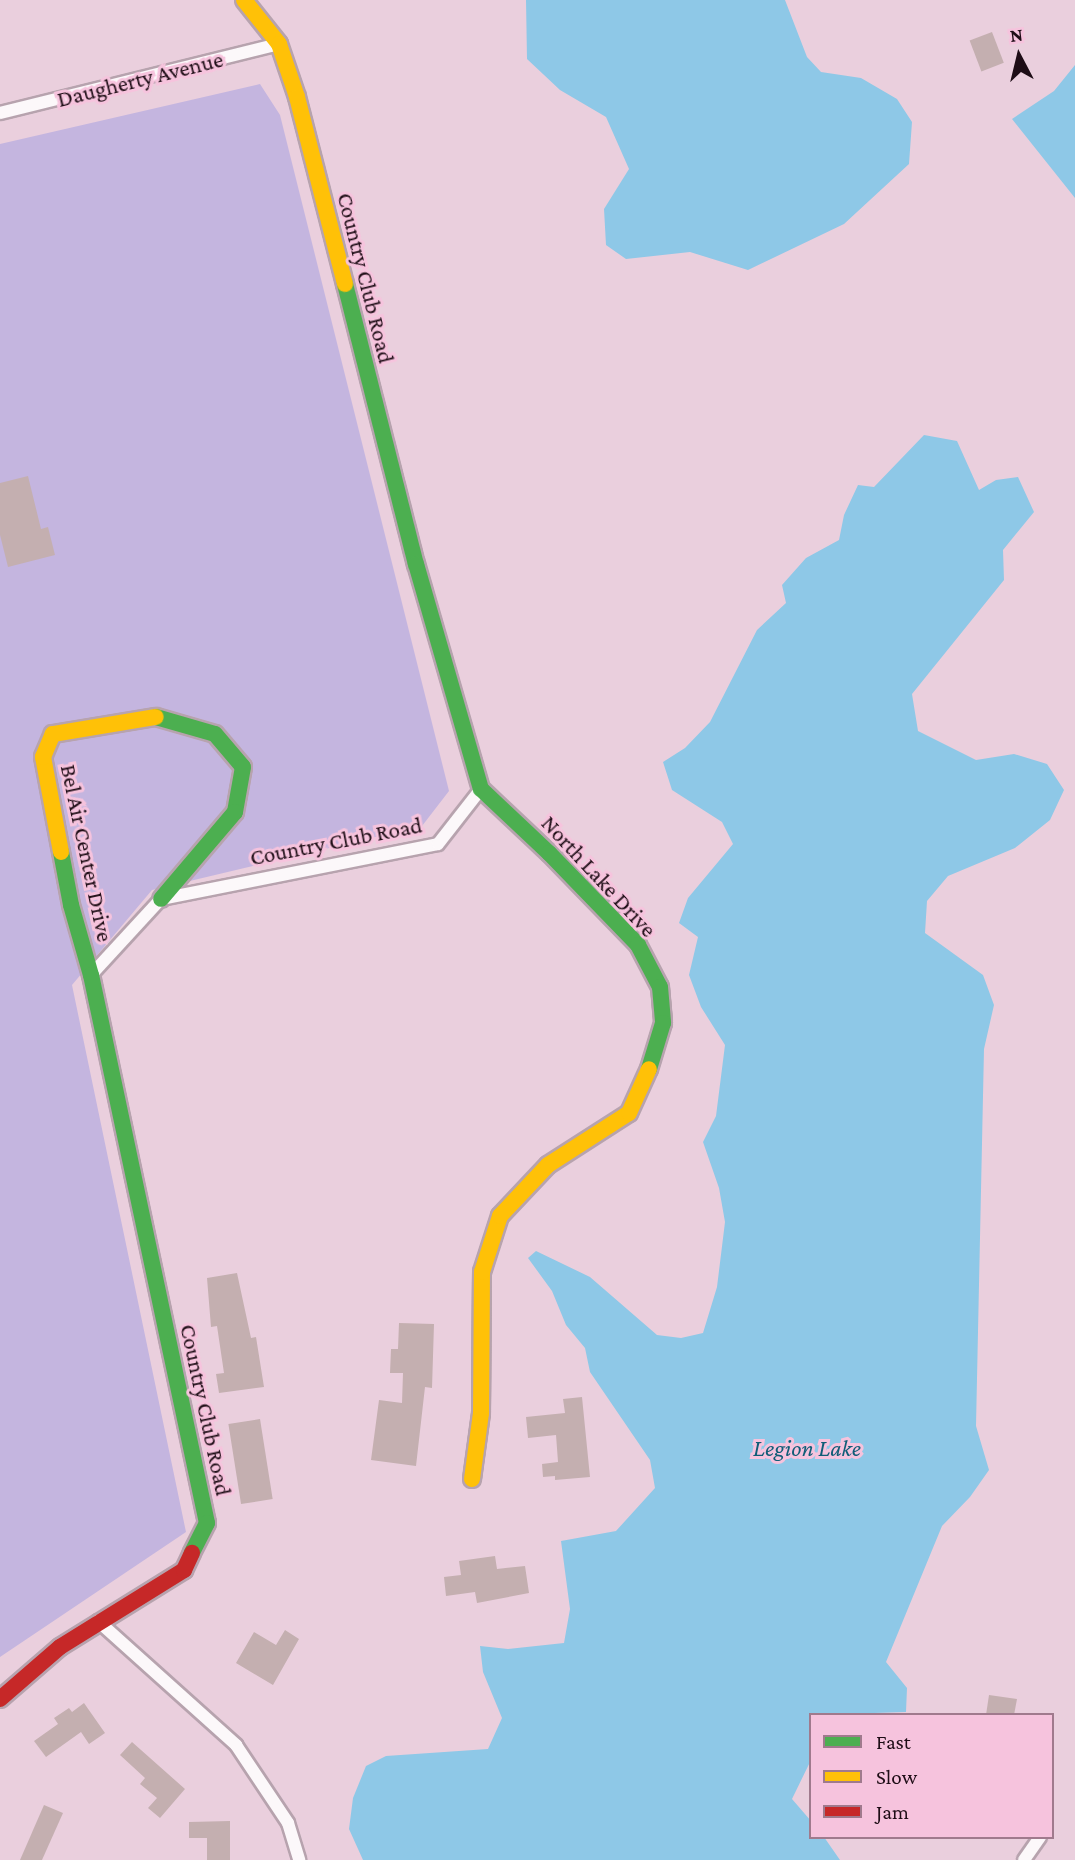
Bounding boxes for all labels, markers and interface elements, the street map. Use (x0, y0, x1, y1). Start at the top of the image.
north arrow (984, 21, 1054, 91)
text: N (1009, 23, 1024, 46)
street label: Daugherty Avenue (54, 45, 226, 113)
street label: Country Club Road (331, 190, 401, 366)
street label: Bel Air Center Drive (55, 762, 119, 944)
street label: North Lake Drive (536, 809, 662, 943)
street label: Country Club Road (248, 811, 424, 871)
street label: Country Club Road (174, 1322, 238, 1498)
water label: Legion Lake (753, 1434, 861, 1462)
legend (809, 1713, 1054, 1839)
text: Fast (876, 1730, 911, 1754)
text: Slow (876, 1765, 917, 1789)
text: Jam (876, 1800, 909, 1824)

